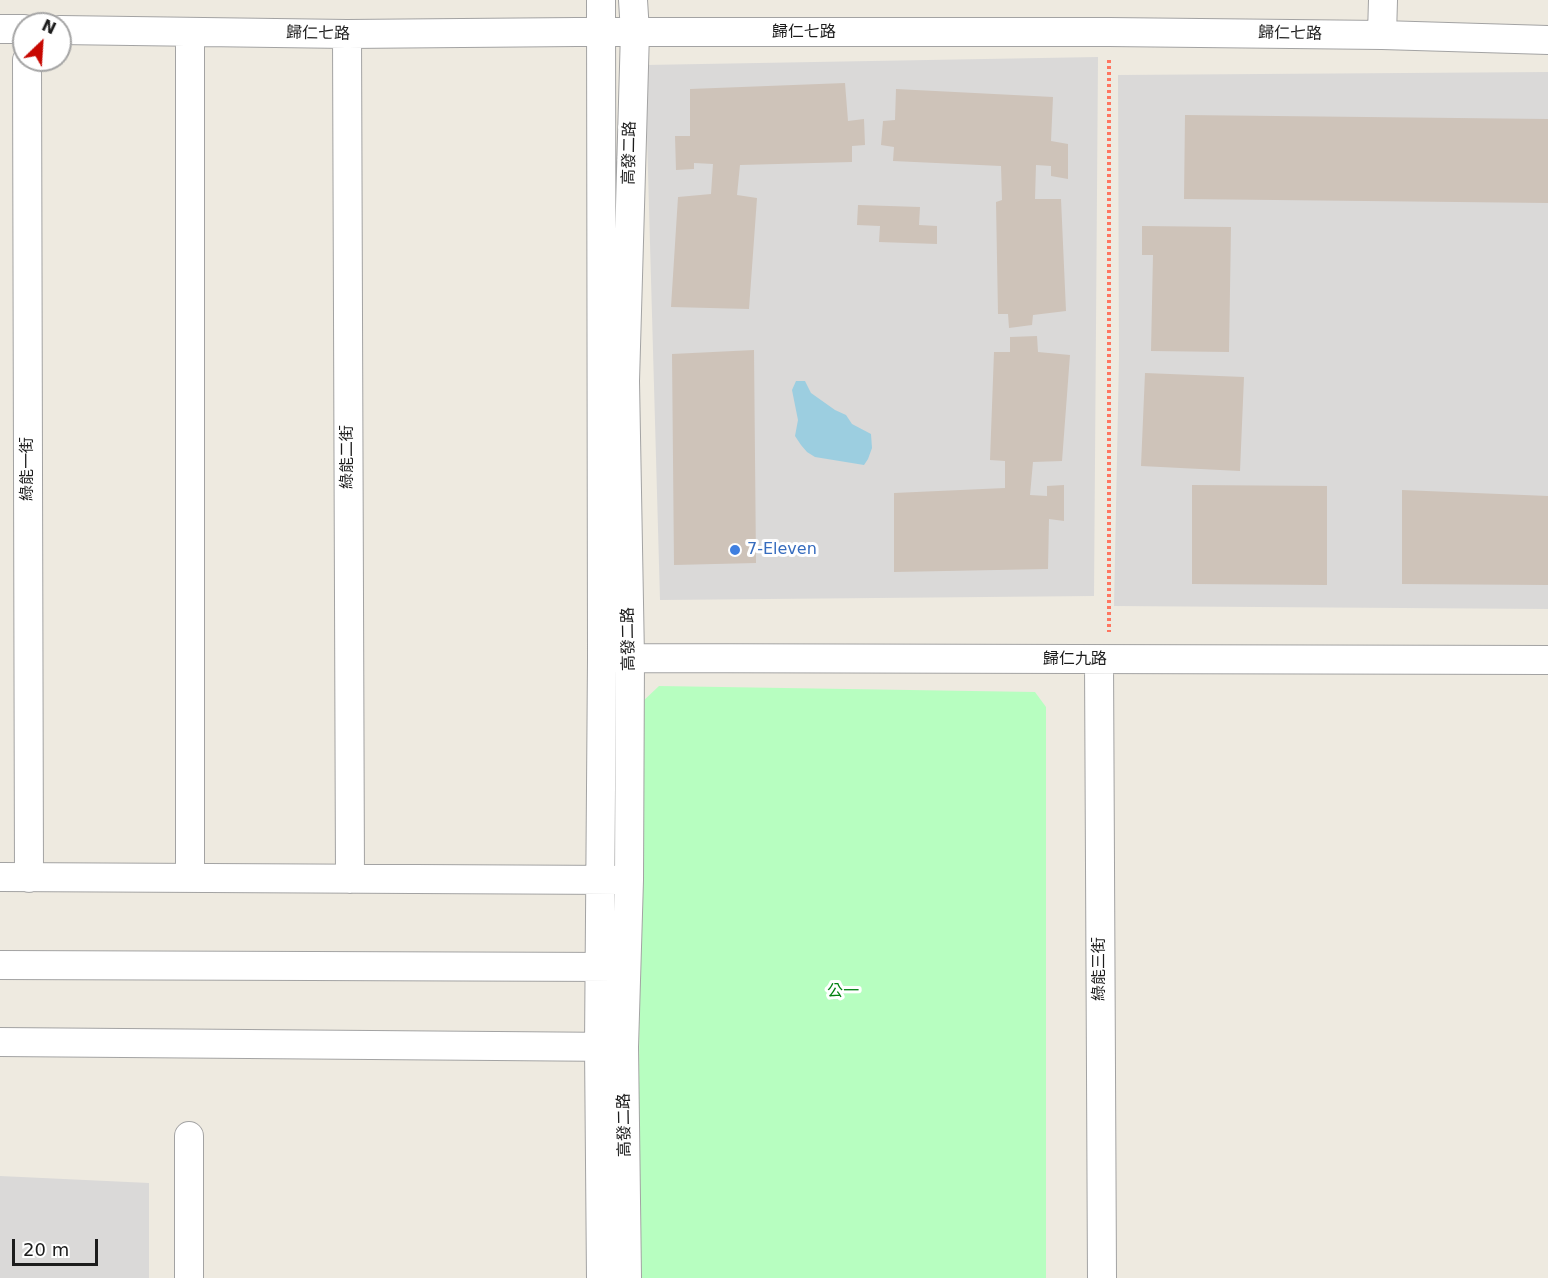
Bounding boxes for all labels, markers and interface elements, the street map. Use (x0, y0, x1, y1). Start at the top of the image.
north arrow (12, 12, 72, 72)
text: N (39, 16, 59, 38)
street label: 歸仁七路 (772, 23, 836, 43)
street label: 歸仁七路 (286, 24, 350, 44)
street label: 歸仁七路 (1258, 24, 1322, 44)
street label: 高發二路 (620, 121, 640, 185)
street label: 綠能二街 (338, 425, 358, 489)
street label: 綠能一街 (18, 437, 38, 501)
place label: 7-Eleven (747, 540, 817, 560)
marker: 7-Eleven (728, 543, 742, 557)
street label: 高發二路 (619, 607, 639, 671)
street label: 歸仁九路 (1043, 650, 1107, 670)
street label: 綠能三街 (1090, 937, 1110, 1001)
park label: 公一 (827, 982, 859, 1002)
street label: 高發二路 (615, 1093, 635, 1157)
scale bar (15, 1227, 100, 1265)
text: 20 m (23, 1239, 69, 1260)

